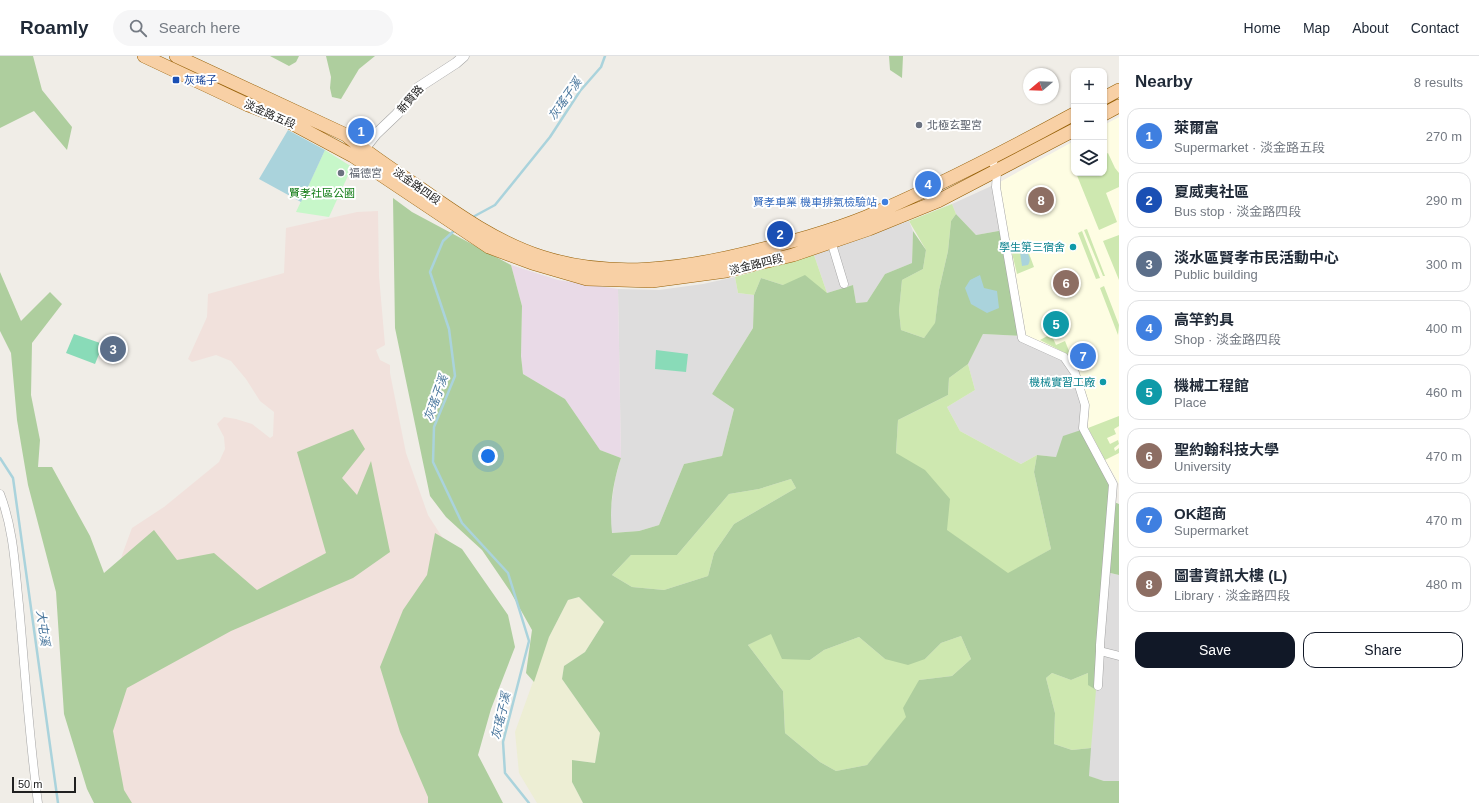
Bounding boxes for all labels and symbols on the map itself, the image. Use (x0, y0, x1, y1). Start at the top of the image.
north arrow (1023, 68, 1059, 104)
place label: 灰瑤子 (184, 74, 217, 86)
water label: 灰瑤子溪 (545, 74, 586, 123)
marker: 灰瑤子 (171, 75, 181, 85)
street label: 新賢路 (395, 83, 425, 115)
street label: 淡金路五段 (242, 97, 298, 131)
pin: 1 (348, 116, 374, 146)
place label: 北極玄聖宮 (927, 119, 982, 131)
marker: 北極玄聖宮 (914, 120, 924, 130)
street label: 淡金路四段 (391, 165, 443, 207)
place label: 福德宮 (349, 167, 382, 179)
marker: 福德宮 (336, 168, 346, 178)
pin: 4 (915, 169, 941, 199)
pin: 8 (1028, 185, 1054, 215)
park label: 賢孝社區公園 (289, 187, 355, 199)
place label: 賢孝車業 機車排氣檢驗站 (753, 196, 877, 208)
marker: 賢孝車業 機車排氣檢驗站 (880, 197, 890, 207)
pin: 2 (767, 219, 793, 249)
place label: 學生第三宿舍 (999, 241, 1065, 253)
marker: 學生第三宿舍 (1068, 242, 1078, 252)
street label: 淡金路四段 (728, 252, 784, 276)
pin: 6 (1053, 268, 1079, 298)
pin: 5 (1043, 309, 1069, 339)
pin: 3 (100, 334, 126, 364)
pin: 7 (1070, 341, 1096, 371)
water label: 灰瑤子溪 (421, 371, 451, 423)
place label: 機械實習工廠 (1029, 376, 1095, 388)
marker: 機械實習工廠 (1098, 377, 1108, 387)
your location (478, 446, 498, 466)
water label: 大屯溪 (34, 609, 53, 649)
water label: 灰瑤子溪 (489, 689, 514, 741)
scale bar (12, 775, 76, 794)

